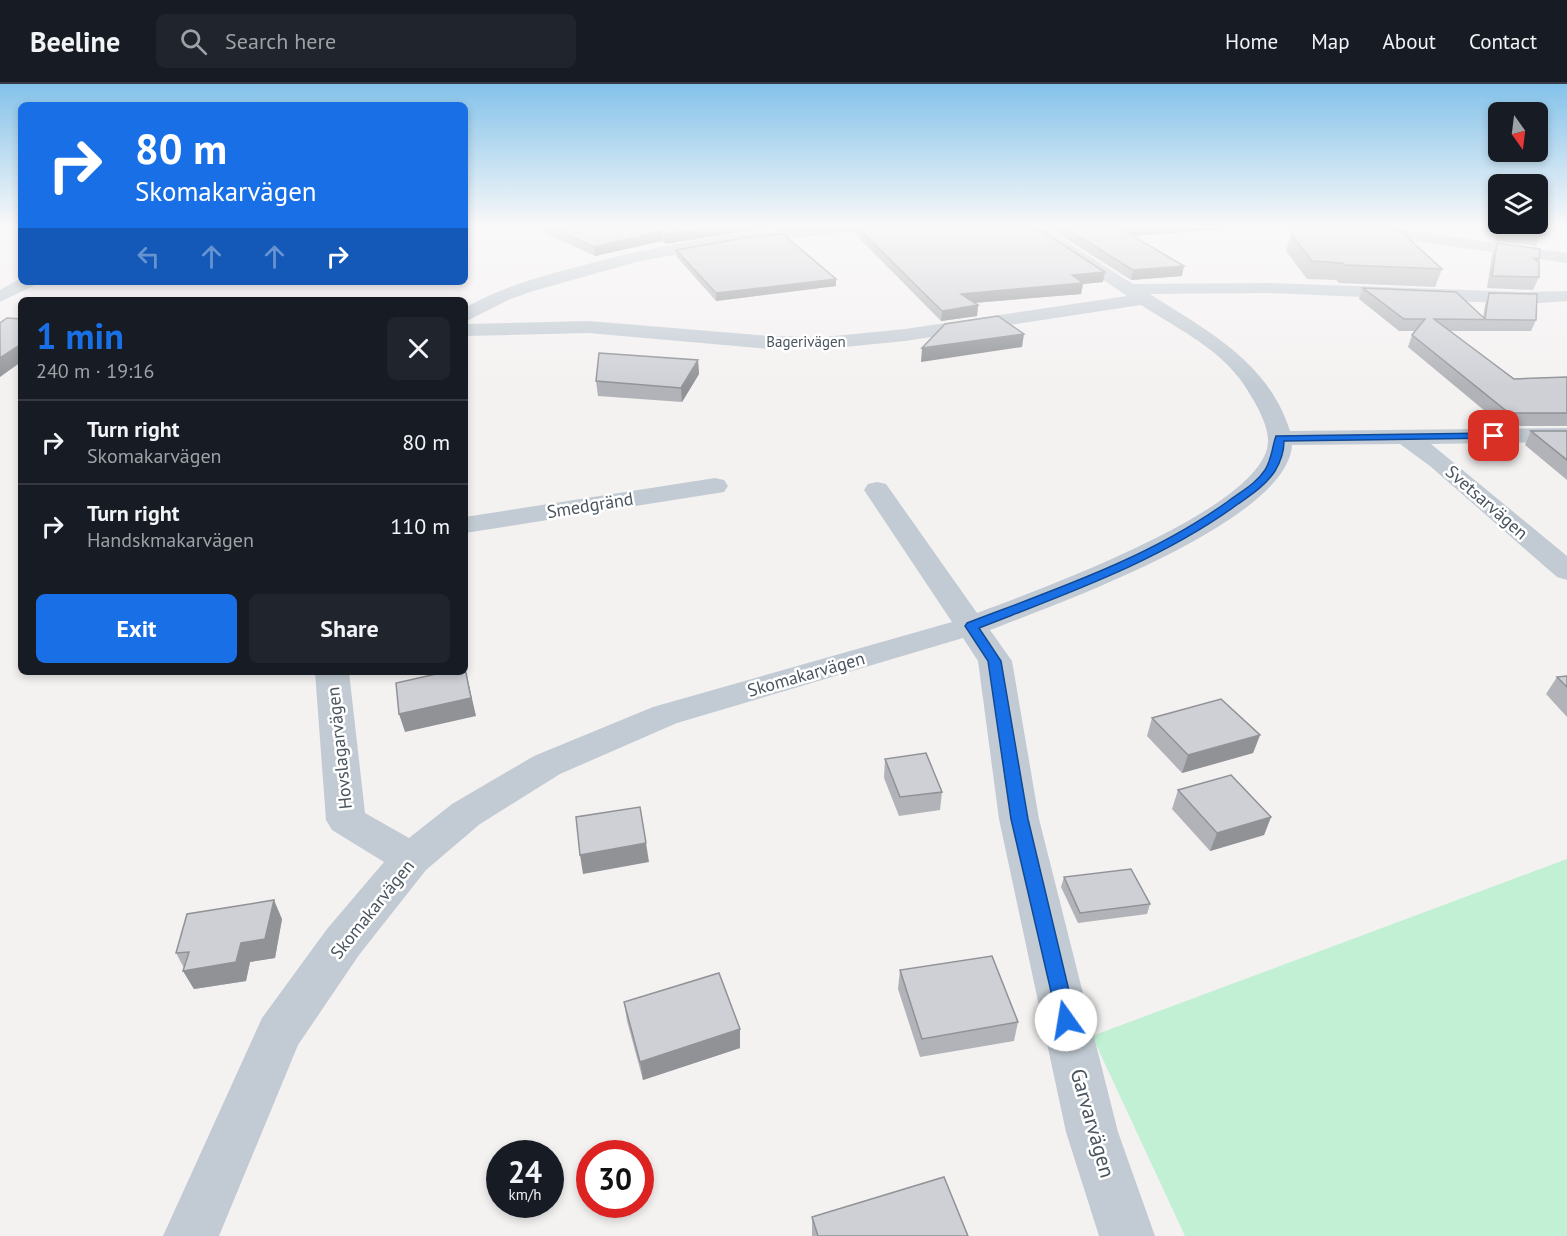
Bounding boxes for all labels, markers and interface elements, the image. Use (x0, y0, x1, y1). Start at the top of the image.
search box (156, 14, 576, 68)
text: Beeline (30, 23, 120, 60)
icon: search (177, 25, 210, 58)
text: Search here (225, 27, 336, 55)
text: Home (1225, 28, 1278, 55)
text: Map (1311, 28, 1350, 55)
text: About (1383, 28, 1436, 55)
text: Contact (1469, 28, 1537, 55)
north arrow (1488, 102, 1548, 162)
map controls (1488, 102, 1548, 234)
text: 80 m (135, 121, 227, 176)
icon: right (36, 126, 114, 204)
text: Skomakarvägen (135, 174, 317, 208)
button: layers (1488, 174, 1548, 234)
icon: left (132, 240, 165, 273)
icon: ahead (195, 240, 228, 273)
icon: ahead (258, 240, 291, 273)
icon: right (321, 240, 354, 273)
text: 1 min (36, 312, 124, 359)
button: close (387, 317, 450, 380)
street label: Bagerivägen (766, 332, 846, 351)
text: 240 m · 19:16 (36, 358, 154, 384)
pin (1468, 410, 1519, 461)
text: Turn right (87, 415, 179, 443)
icon: arrive (1477, 419, 1510, 452)
icon: right (36, 426, 69, 459)
text: 80 m (402, 428, 450, 456)
text: Skomakarvägen (87, 443, 222, 469)
street label: Svetsarvägen (1441, 460, 1533, 544)
street label: Smedgränd (545, 487, 635, 523)
text: Turn right (87, 499, 179, 527)
icon: right (36, 510, 69, 543)
text: 110 m (390, 512, 450, 540)
text: Handskmakarvägen (87, 527, 254, 553)
button: Exit (36, 594, 237, 663)
button: Share (249, 594, 450, 663)
street label: Skomakarvägen (745, 646, 867, 702)
street label: Hovslagarvägen (321, 686, 357, 810)
street label: Skomakarvägen (325, 855, 419, 963)
position arrow (1034, 988, 1098, 1052)
street label: Garvarvägen (1065, 1065, 1121, 1181)
speed limit sign: 30 (576, 1140, 654, 1218)
text: 24 (508, 1152, 542, 1191)
text: km/h (509, 1185, 541, 1204)

